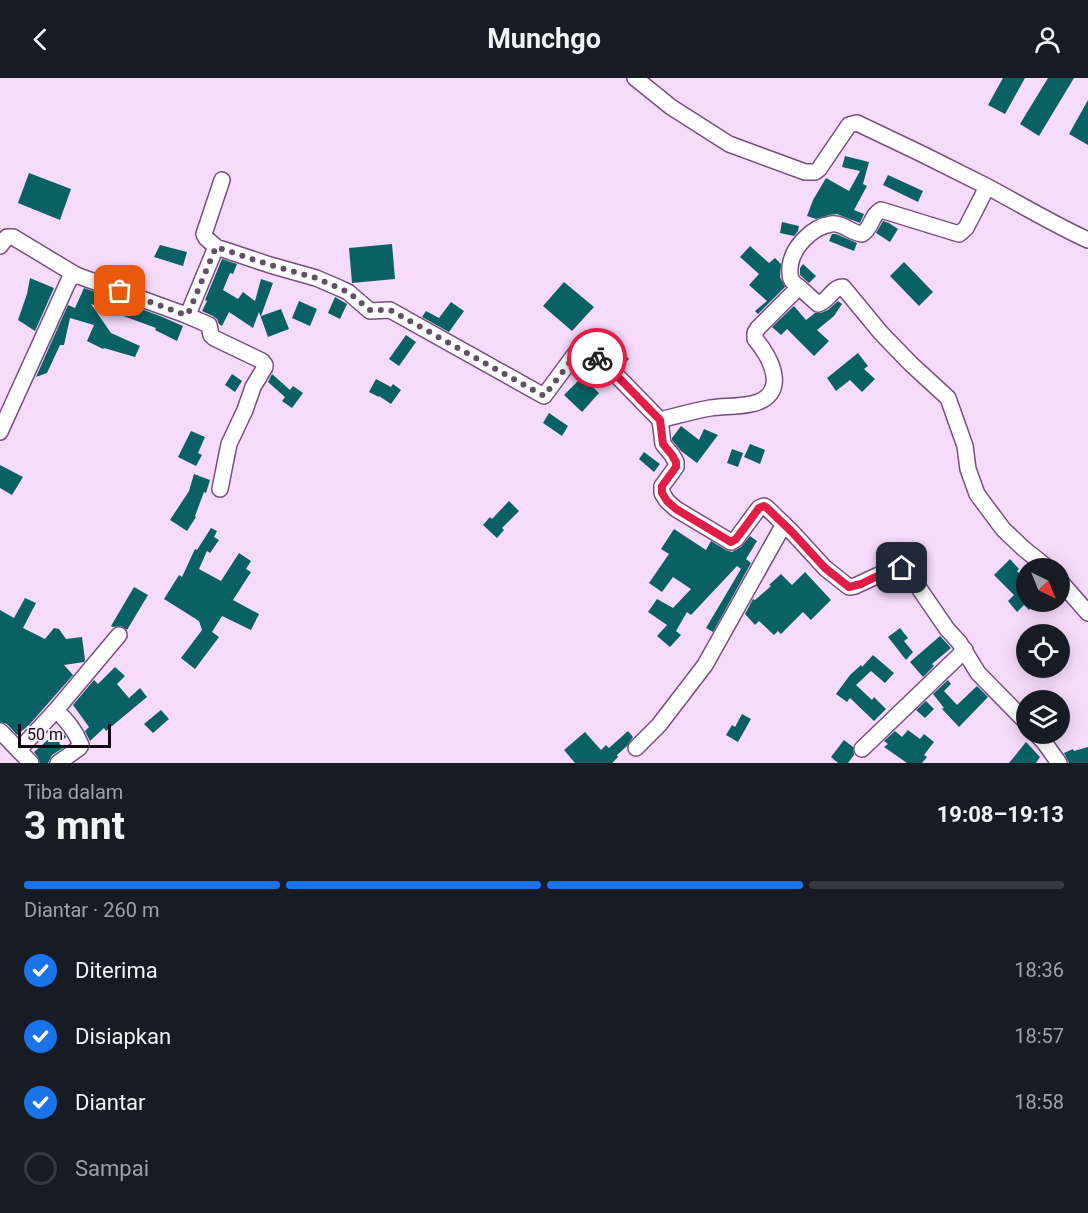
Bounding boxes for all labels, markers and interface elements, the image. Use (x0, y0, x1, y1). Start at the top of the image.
icon: back (24, 23, 57, 56)
text: Munchgo (487, 23, 601, 55)
icon: person (1031, 23, 1064, 56)
pin (94, 265, 145, 316)
icon: bag (103, 274, 136, 307)
courier (567, 328, 627, 388)
icon: bike (581, 342, 614, 375)
pin (876, 542, 927, 593)
icon: home (885, 551, 918, 584)
north arrow (1016, 558, 1070, 612)
map controls (1016, 558, 1070, 744)
button: locate (1016, 624, 1070, 678)
button: layers (1016, 690, 1070, 744)
scale bar (18, 721, 111, 748)
text: 50 m (27, 725, 63, 744)
text: Tiba dalam (24, 780, 123, 804)
text: 19:08–19:13 (937, 802, 1064, 827)
text: 3 mnt (24, 803, 125, 849)
text: Diantar · 260 m (24, 898, 159, 922)
icon: check (24, 954, 57, 987)
text: Diterima (75, 958, 158, 983)
text: 18:36 (1014, 958, 1064, 982)
icon: check (24, 1020, 57, 1053)
text: Disiapkan (75, 1024, 171, 1049)
text: 18:57 (1014, 1024, 1064, 1048)
icon: check (24, 1086, 57, 1119)
text: Diantar (75, 1090, 146, 1115)
text: 18:58 (1014, 1090, 1064, 1114)
text: Sampai (75, 1156, 149, 1181)

